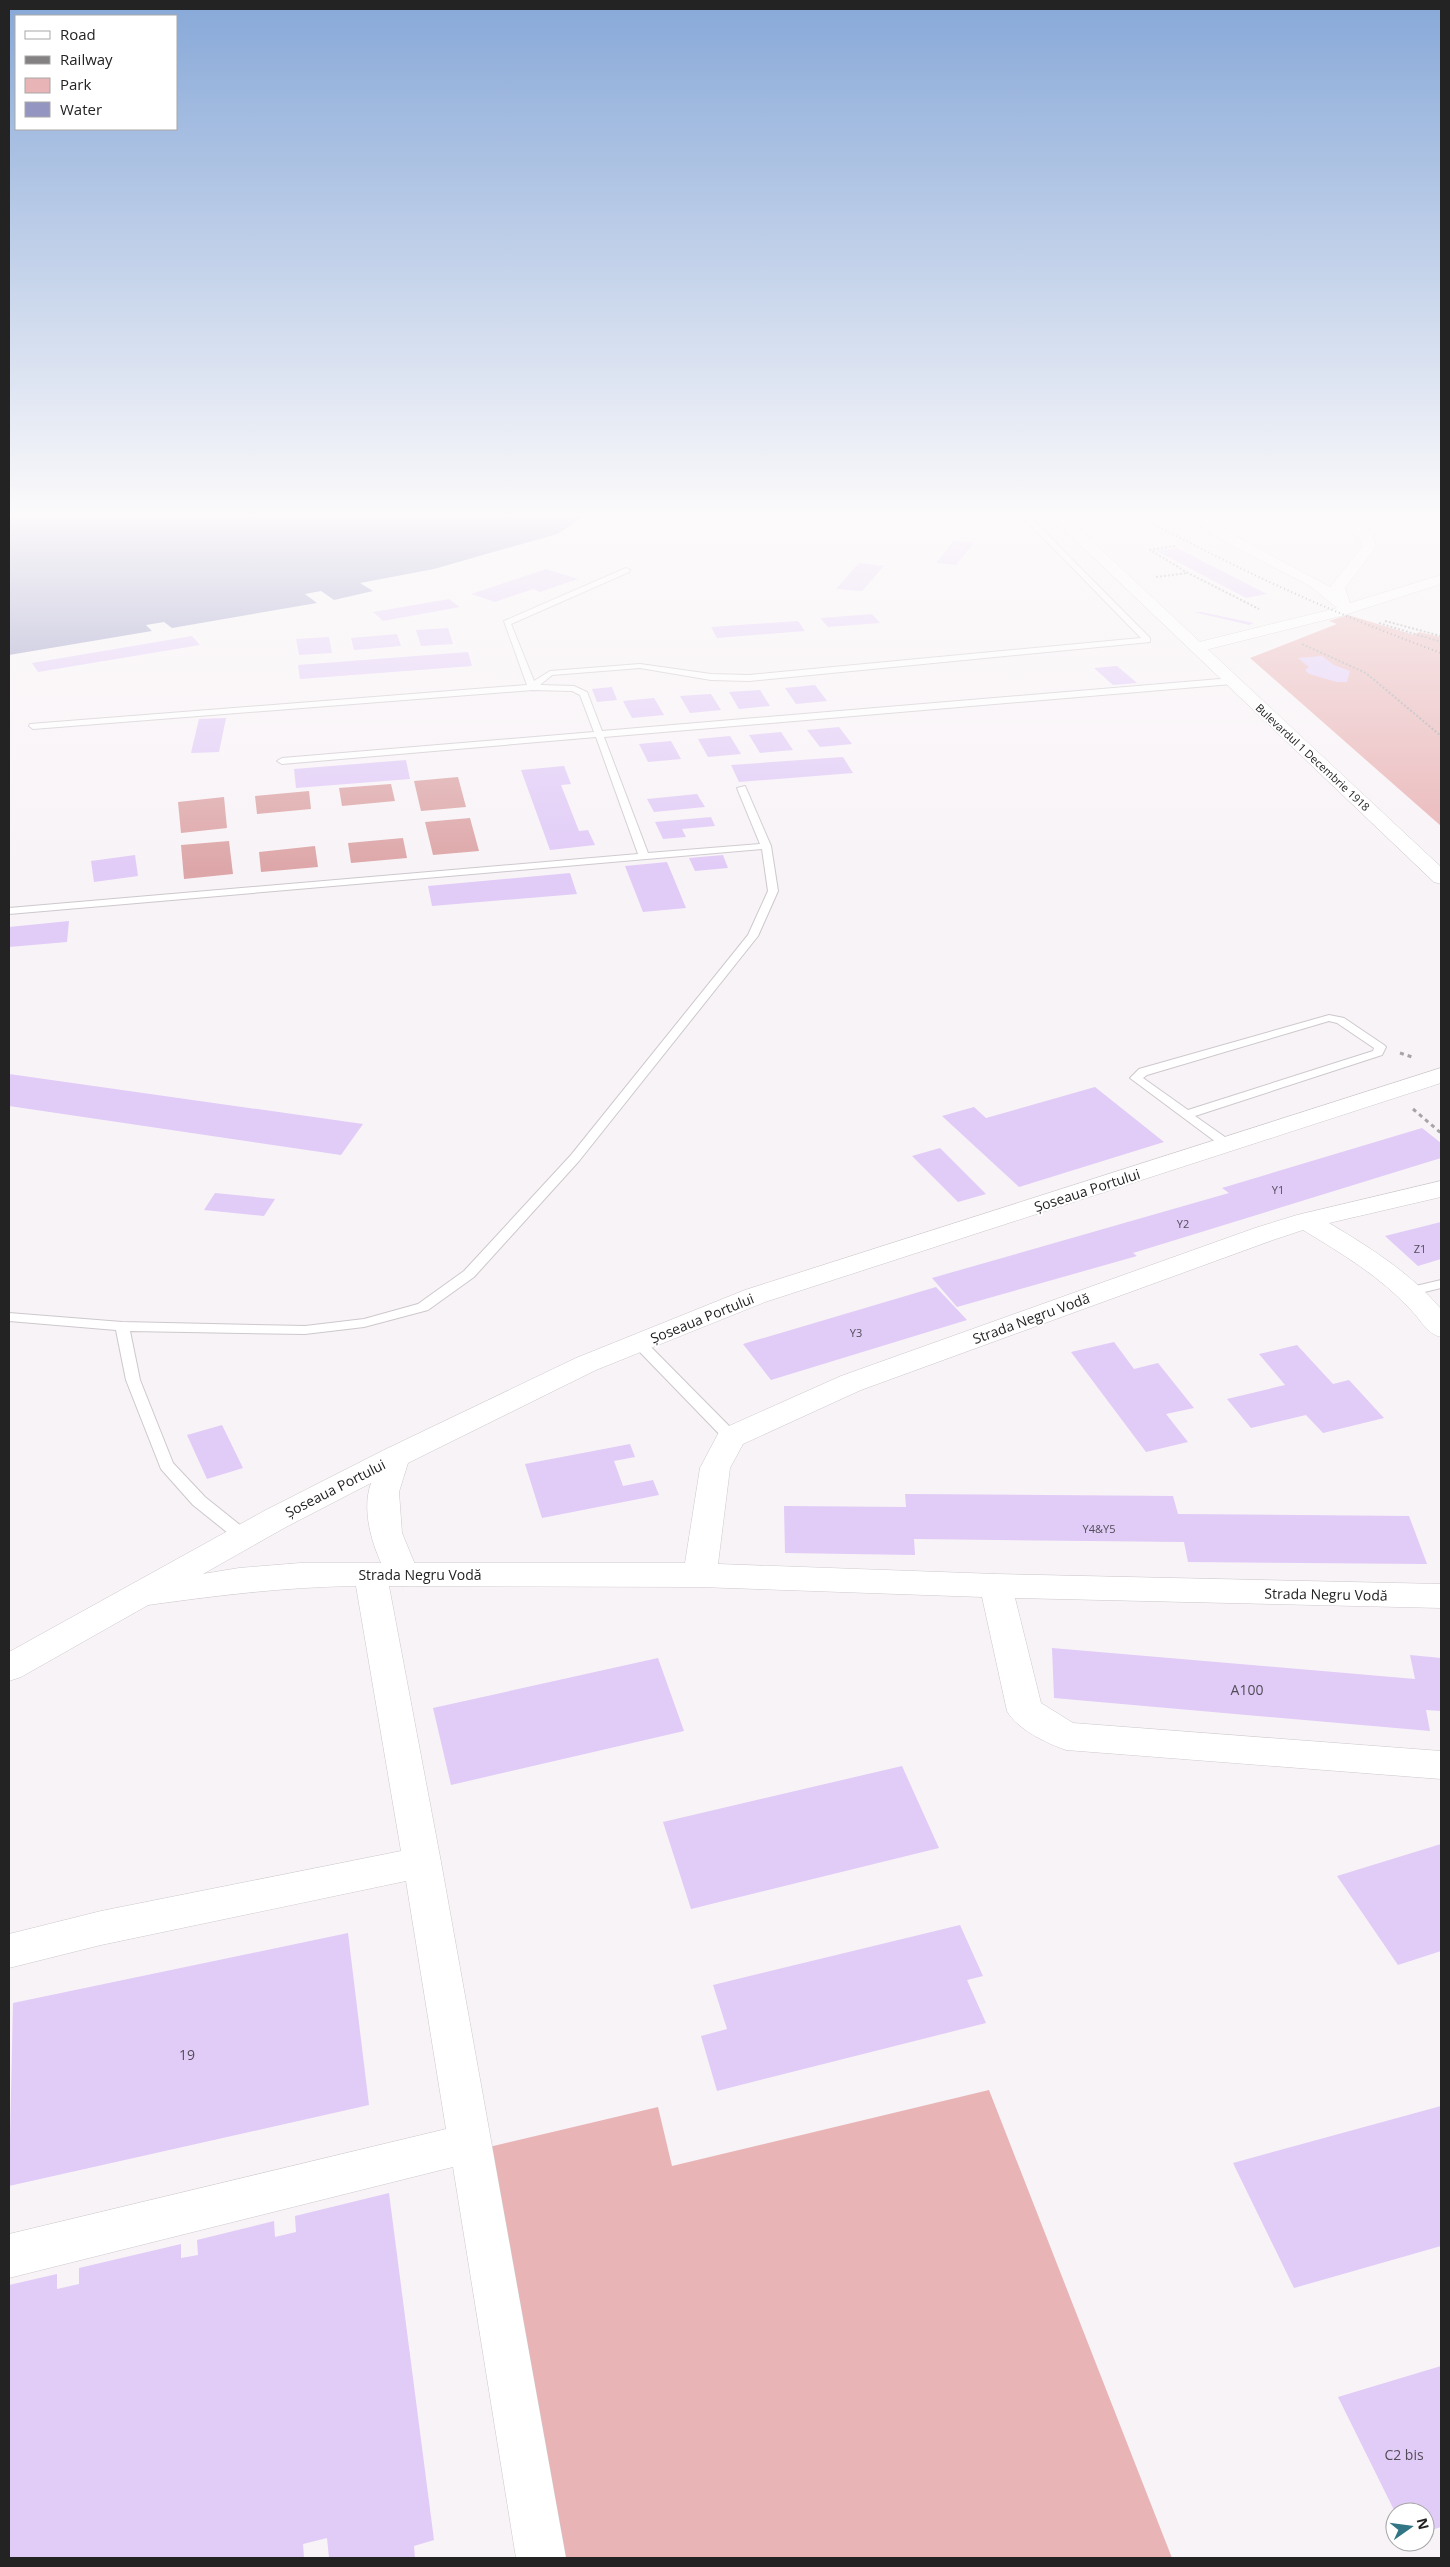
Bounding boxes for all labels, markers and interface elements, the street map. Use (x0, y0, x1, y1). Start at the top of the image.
legend (15, 15, 178, 130)
text: Road (60, 24, 96, 44)
text: Railway (60, 49, 113, 69)
text: Park (60, 74, 91, 94)
text: Water (60, 99, 102, 119)
street label: Bulevardul 1 Decembrie 1918 (1253, 700, 1373, 814)
street label: Șoseaua Portului (1032, 1164, 1142, 1216)
house number: Y1 (1272, 1182, 1284, 1197)
house number: Y2 (1177, 1216, 1189, 1231)
house number: Z1 (1414, 1241, 1426, 1256)
street label: Strada Negru Vodă (970, 1288, 1092, 1348)
street label: Șoseaua Portului (647, 1289, 757, 1347)
house number: Y3 (850, 1325, 862, 1340)
street label: Șoseaua Portului (282, 1455, 388, 1521)
house number: Y4&Y5 (1083, 1521, 1115, 1536)
street label: Strada Negru Vodă (358, 1565, 482, 1584)
street label: Strada Negru Vodă (1264, 1583, 1388, 1605)
house number: A100 (1231, 1680, 1263, 1699)
house number: 19 (179, 2045, 195, 2064)
house number: C2 bis (1384, 2445, 1424, 2464)
north arrow (1385, 2502, 1435, 2552)
text: N (1413, 2516, 1434, 2532)

